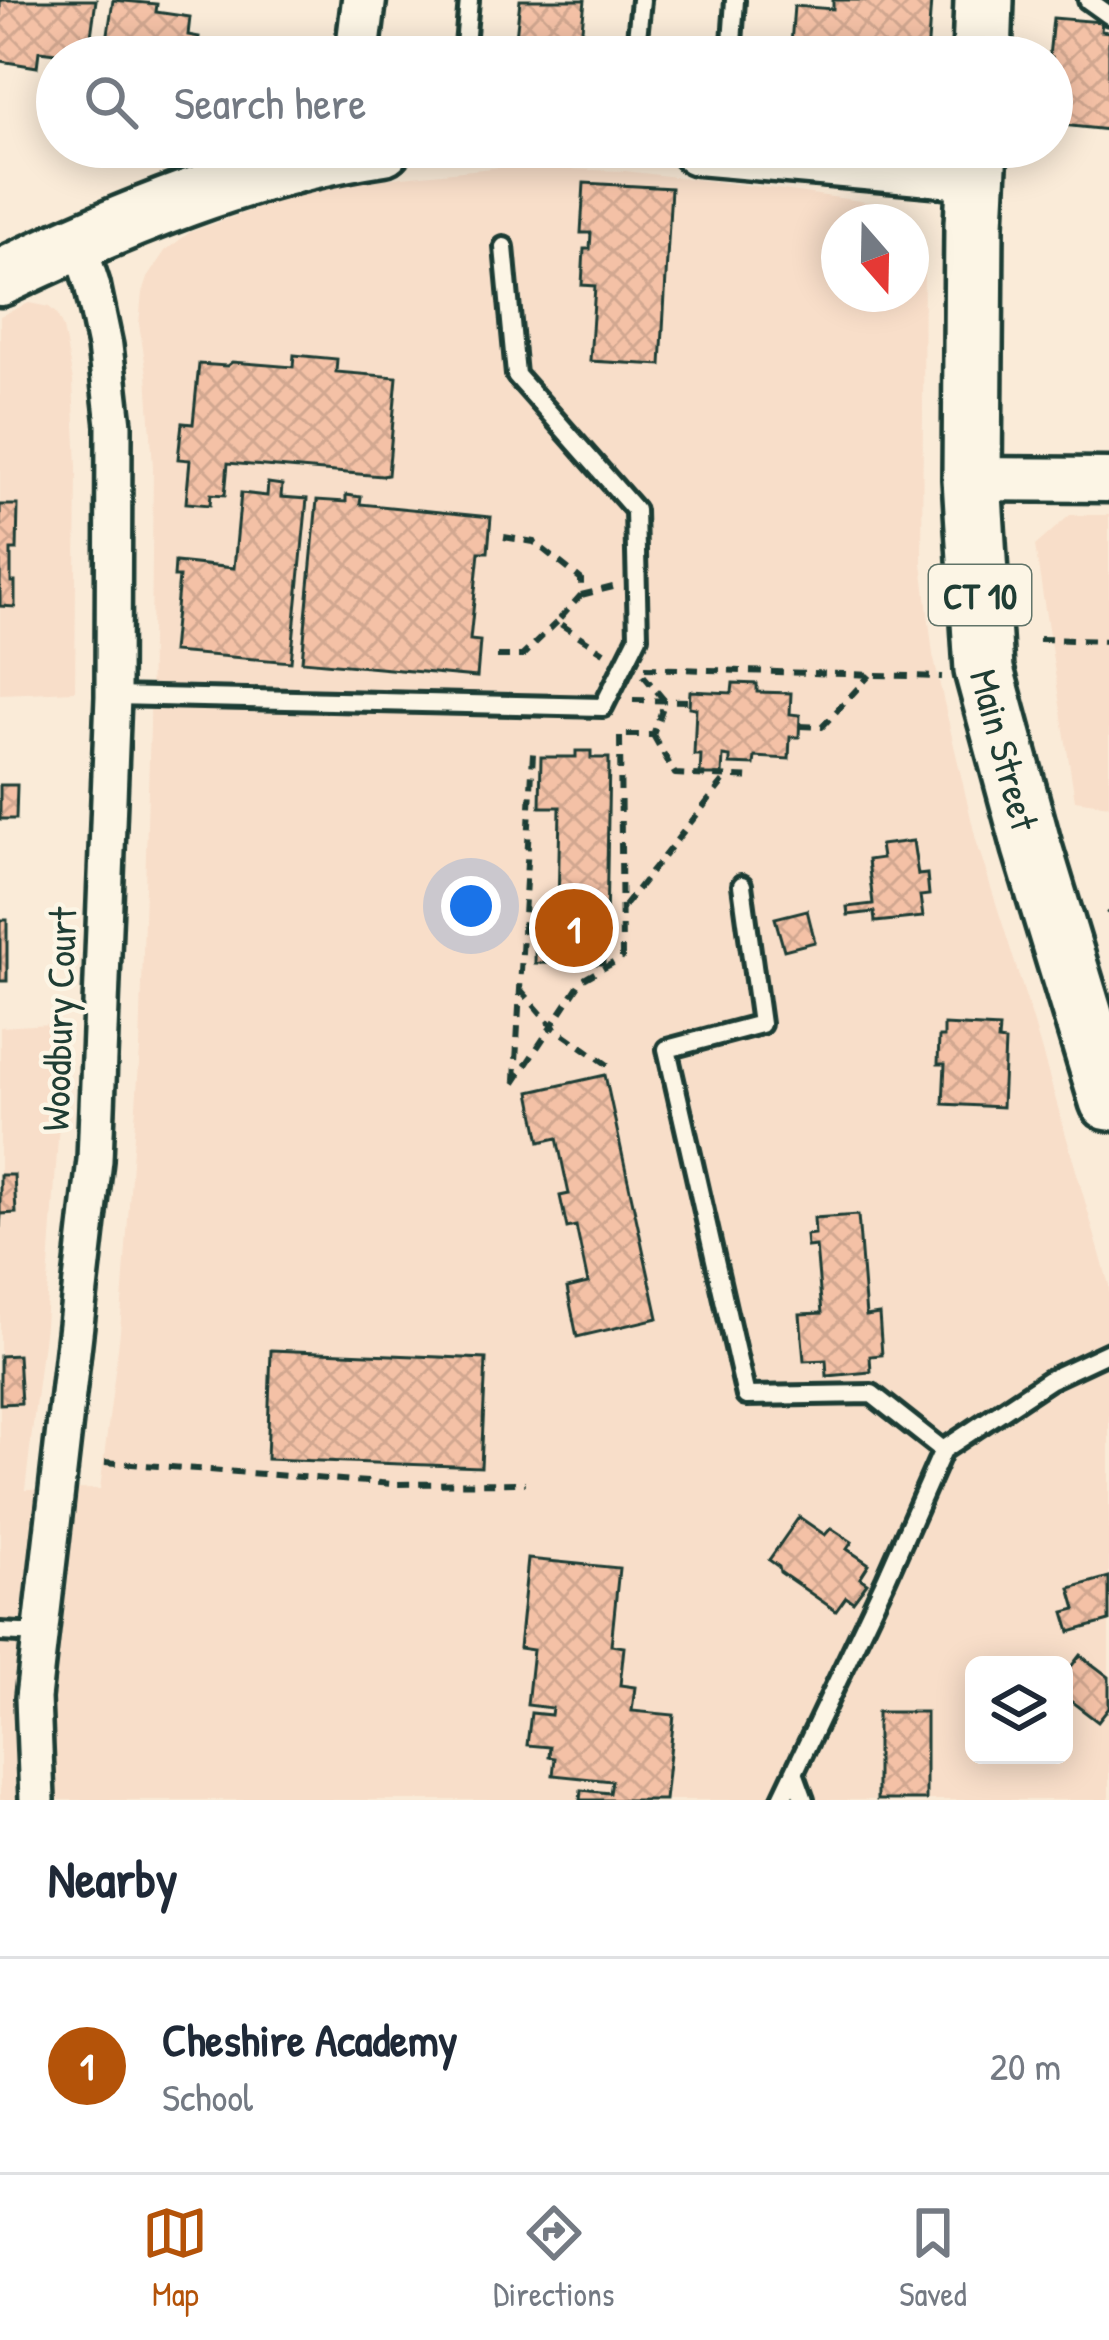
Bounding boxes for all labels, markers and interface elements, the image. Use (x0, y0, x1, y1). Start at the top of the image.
search box (36, 36, 1073, 168)
icon: search (78, 69, 144, 135)
text: Search here (174, 72, 366, 133)
north arrow (821, 204, 929, 312)
road number: CT 10 (929, 565, 1031, 625)
street label: Main Street (958, 663, 1053, 837)
your location (441, 876, 501, 936)
pin: 1 (535, 883, 613, 973)
street label: Woodbury Court (28, 906, 88, 1132)
map controls (965, 1656, 1073, 1764)
button: layers (965, 1656, 1073, 1764)
text: Nearby (48, 1844, 178, 1913)
text: Cheshire Academy (162, 2009, 458, 2070)
text: 1 (80, 2039, 94, 2092)
text: 20 m (990, 2039, 1061, 2092)
text: School (162, 2070, 253, 2123)
tab: Map (142, 2200, 208, 2316)
tab: Directions (493, 2200, 615, 2316)
tab: Saved (899, 2200, 967, 2316)

